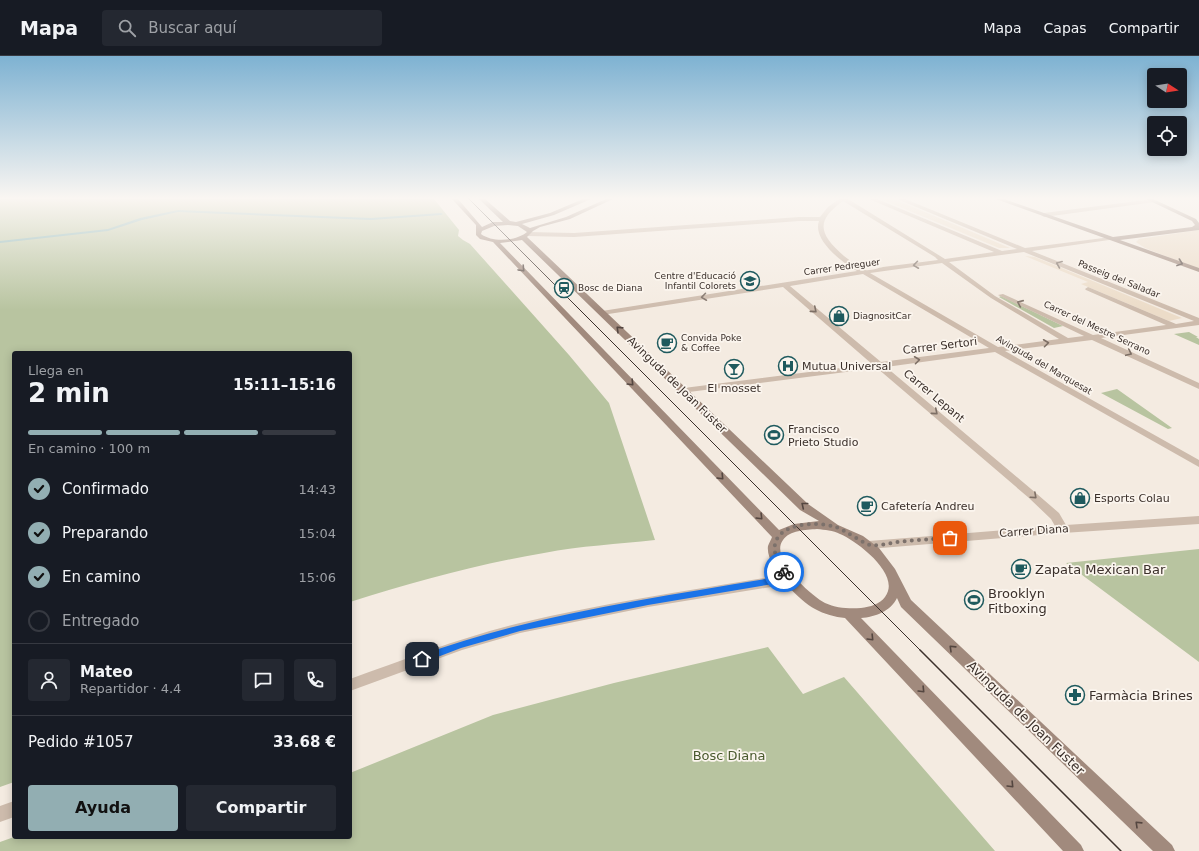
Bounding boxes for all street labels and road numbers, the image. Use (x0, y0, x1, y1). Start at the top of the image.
street label: Carrer Pedreguer (803, 257, 881, 277)
street label: Passeig del Saladar (1077, 258, 1162, 300)
street label: Carrer del Mestre Serrano (1042, 299, 1152, 357)
street label: Avinguda del Marquesat (994, 333, 1094, 397)
street label: Avinguda de Joan Fuster (625, 334, 730, 436)
street label: Carrer Sertori (902, 335, 978, 357)
street label: Carrer Lepant (901, 367, 968, 426)
street label: Carrer Diana (999, 522, 1069, 540)
street label: Avinguda de Joan Fuster (964, 658, 1088, 778)

